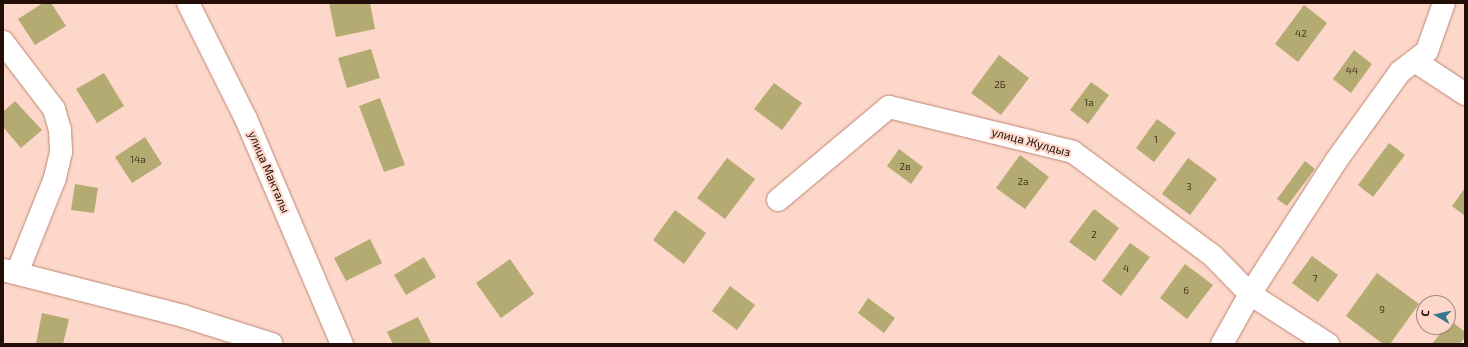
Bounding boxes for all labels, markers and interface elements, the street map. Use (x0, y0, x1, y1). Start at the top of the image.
house number: 42 (1295, 28, 1307, 40)
house number: 44 (1346, 65, 1358, 77)
house number: 2Б (994, 79, 1006, 91)
house number: 1а (1084, 97, 1094, 109)
street label: улица Жулдыз (990, 125, 1072, 159)
street label: улица Макталы (245, 129, 293, 215)
house number: 1 (1154, 134, 1158, 146)
house number: 14а (130, 154, 146, 166)
house number: 2в (899, 161, 911, 173)
house number: 2а (1017, 176, 1029, 188)
house number: 3 (1186, 181, 1192, 193)
house number: 2 (1091, 229, 1097, 241)
house number: 4 (1123, 263, 1129, 275)
house number: 7 (1312, 273, 1318, 285)
house number: 6 (1183, 285, 1189, 297)
north arrow (1416, 295, 1456, 335)
house number: 9 (1379, 304, 1385, 316)
text: С (1418, 309, 1432, 317)

